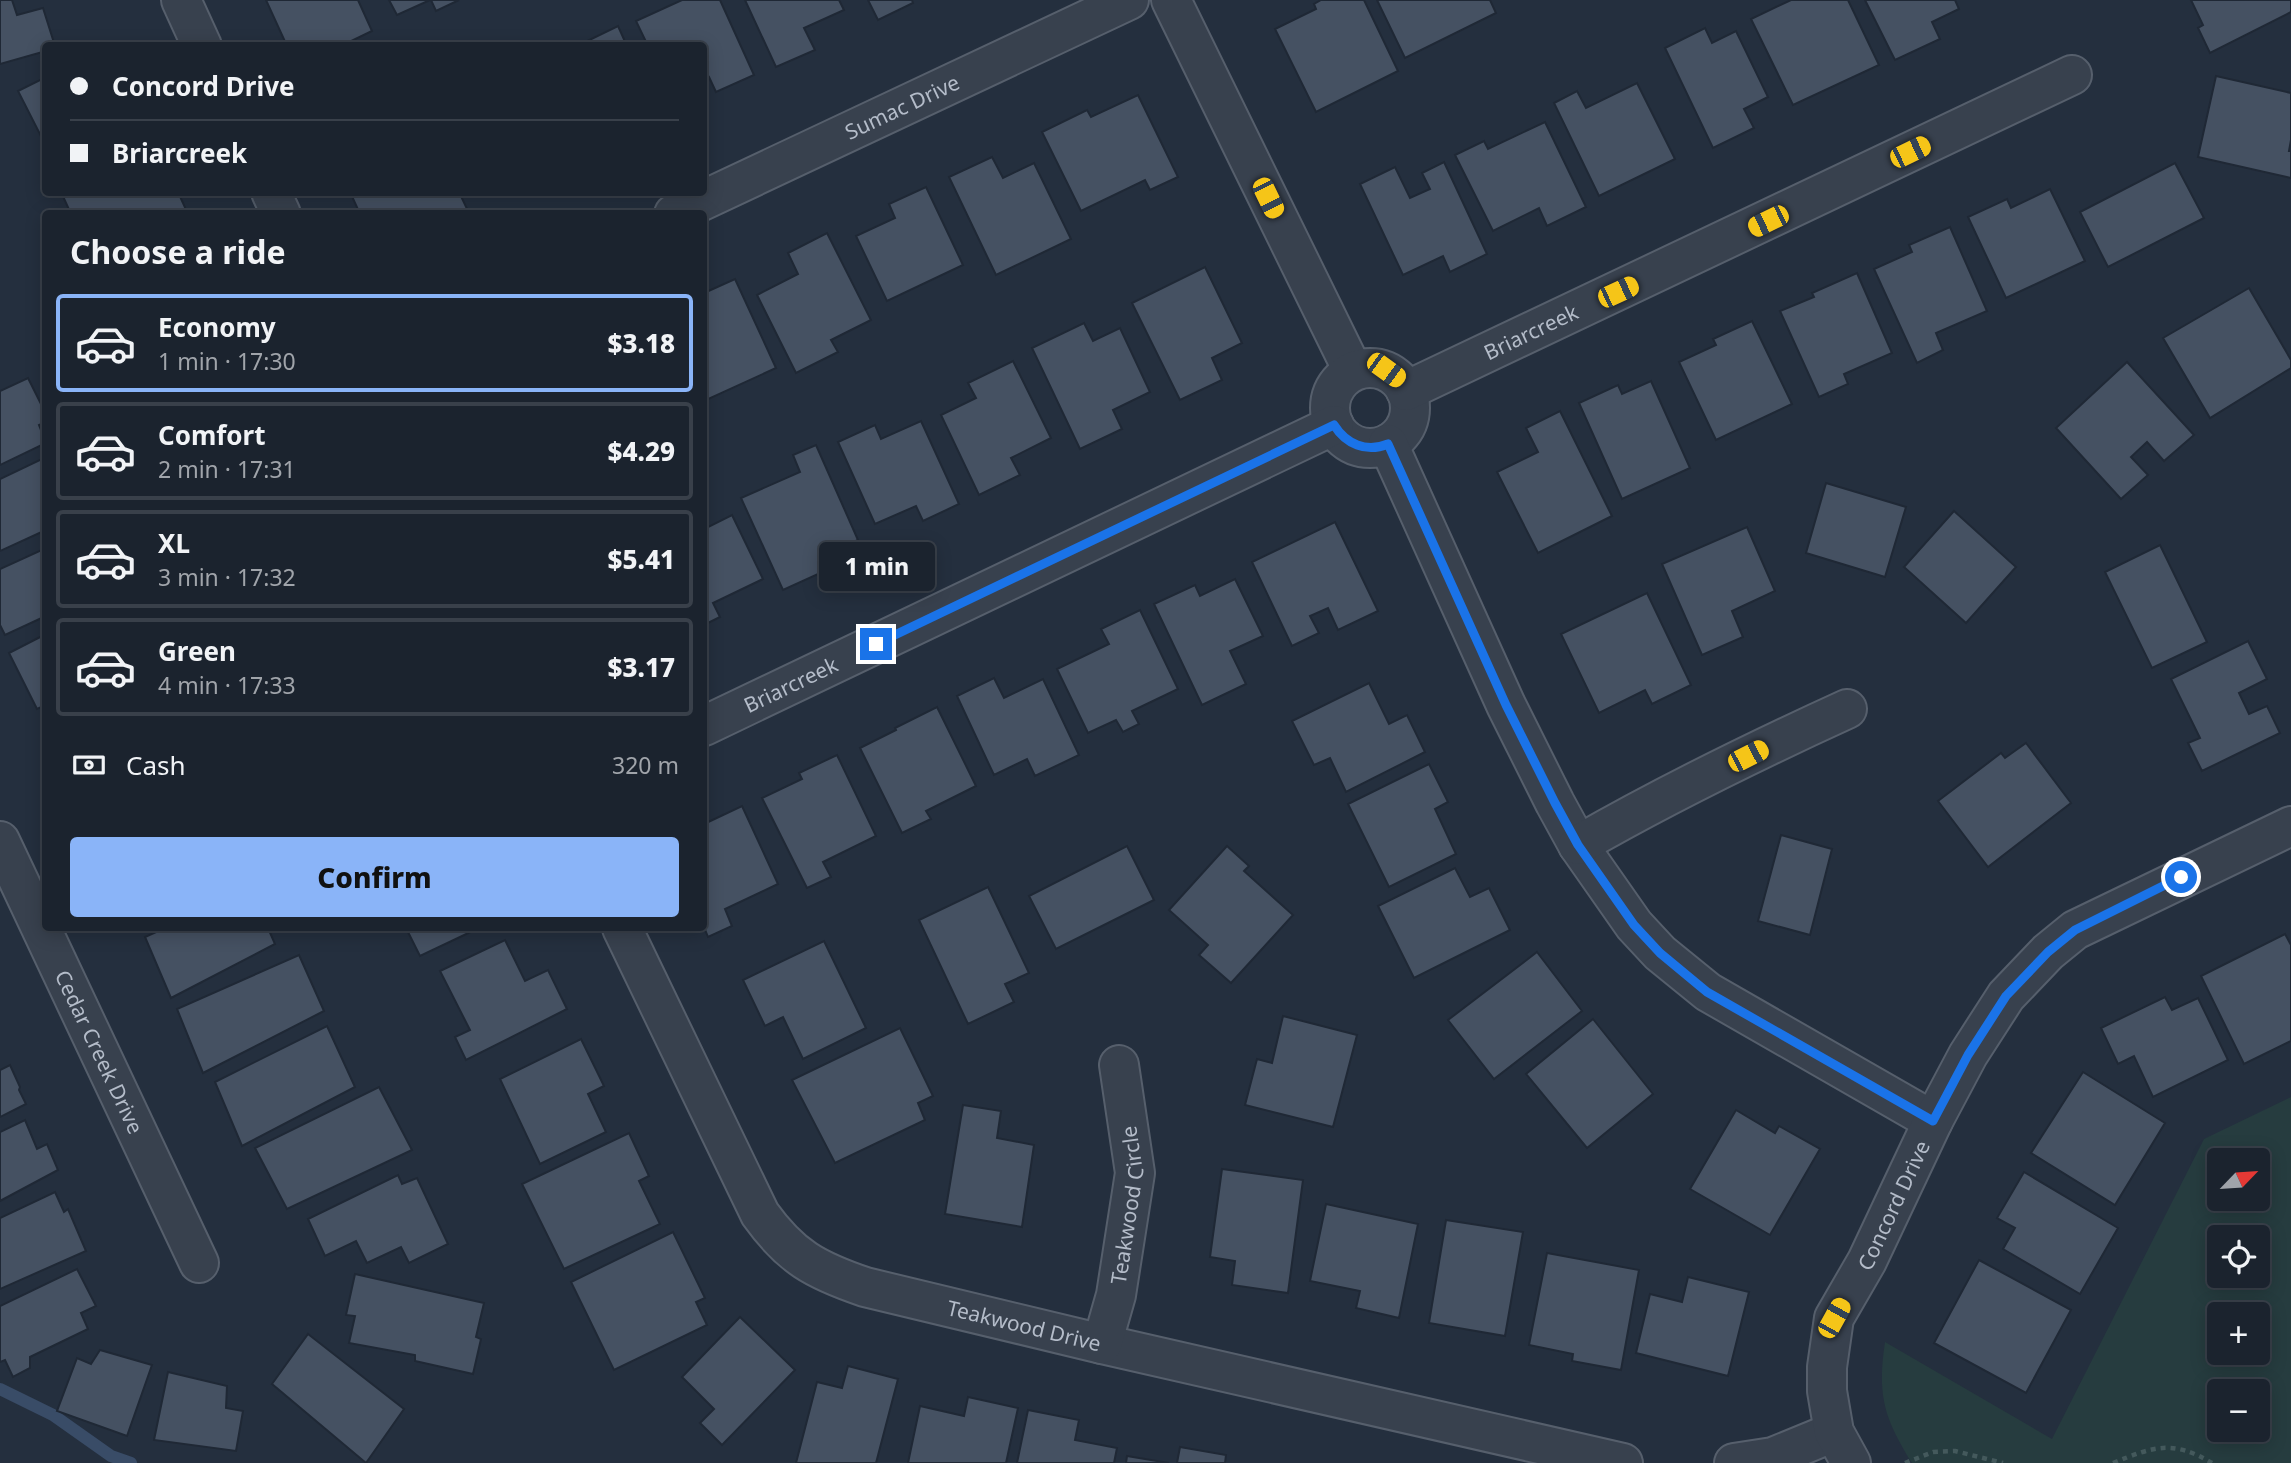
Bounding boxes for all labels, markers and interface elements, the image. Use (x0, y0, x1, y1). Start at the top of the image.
text: Concord Drive (112, 68, 295, 104)
street label: Sumac Drive (840, 68, 964, 146)
car (1887, 133, 1934, 171)
text: Briarcreek (112, 135, 247, 171)
car (1250, 175, 1287, 221)
car (1745, 202, 1792, 240)
text: Choose a ride (70, 230, 286, 273)
car (1595, 274, 1642, 310)
street label: Briarcreek (1479, 297, 1583, 366)
text: Economy (158, 309, 276, 345)
icon: car (74, 312, 137, 375)
text: $3.18 (608, 325, 675, 361)
text: 1 min · 17:30 (158, 345, 296, 377)
car (1363, 349, 1410, 391)
text: Comfort (158, 417, 266, 453)
icon: car (74, 420, 137, 483)
text: $4.29 (608, 433, 675, 469)
text: 2 min · 17:31 (158, 453, 296, 485)
text: XL (158, 525, 190, 561)
icon: car (74, 528, 137, 591)
text: $5.41 (608, 541, 675, 577)
callout: 1 min (818, 542, 934, 592)
text: 1 min (845, 550, 909, 582)
text: 3 min · 17:32 (158, 561, 296, 593)
route end (860, 628, 892, 660)
text: Green (158, 633, 236, 669)
icon: car (74, 636, 137, 699)
text: $3.17 (608, 649, 675, 685)
street label: Briarcreek (739, 650, 843, 719)
text: 4 min · 17:33 (158, 669, 296, 701)
car (1725, 737, 1772, 775)
icon: cash (70, 746, 108, 784)
text: Cash (126, 747, 186, 783)
text: 320 m (612, 749, 679, 781)
button: Confirm (70, 837, 679, 917)
route start (2165, 861, 2197, 893)
street label: Cedar Creek Drive (49, 965, 150, 1138)
street label: Teakwood Circle (1104, 1124, 1150, 1286)
street label: Concord Drive (1851, 1136, 1936, 1275)
north arrow (2207, 1148, 2270, 1211)
map controls (2207, 1148, 2270, 1442)
button: locate (2207, 1225, 2270, 1288)
street label: Teakwood Drive (944, 1293, 1104, 1357)
car (1815, 1295, 1854, 1341)
button: + (2207, 1302, 2270, 1365)
button: − (2207, 1379, 2270, 1442)

